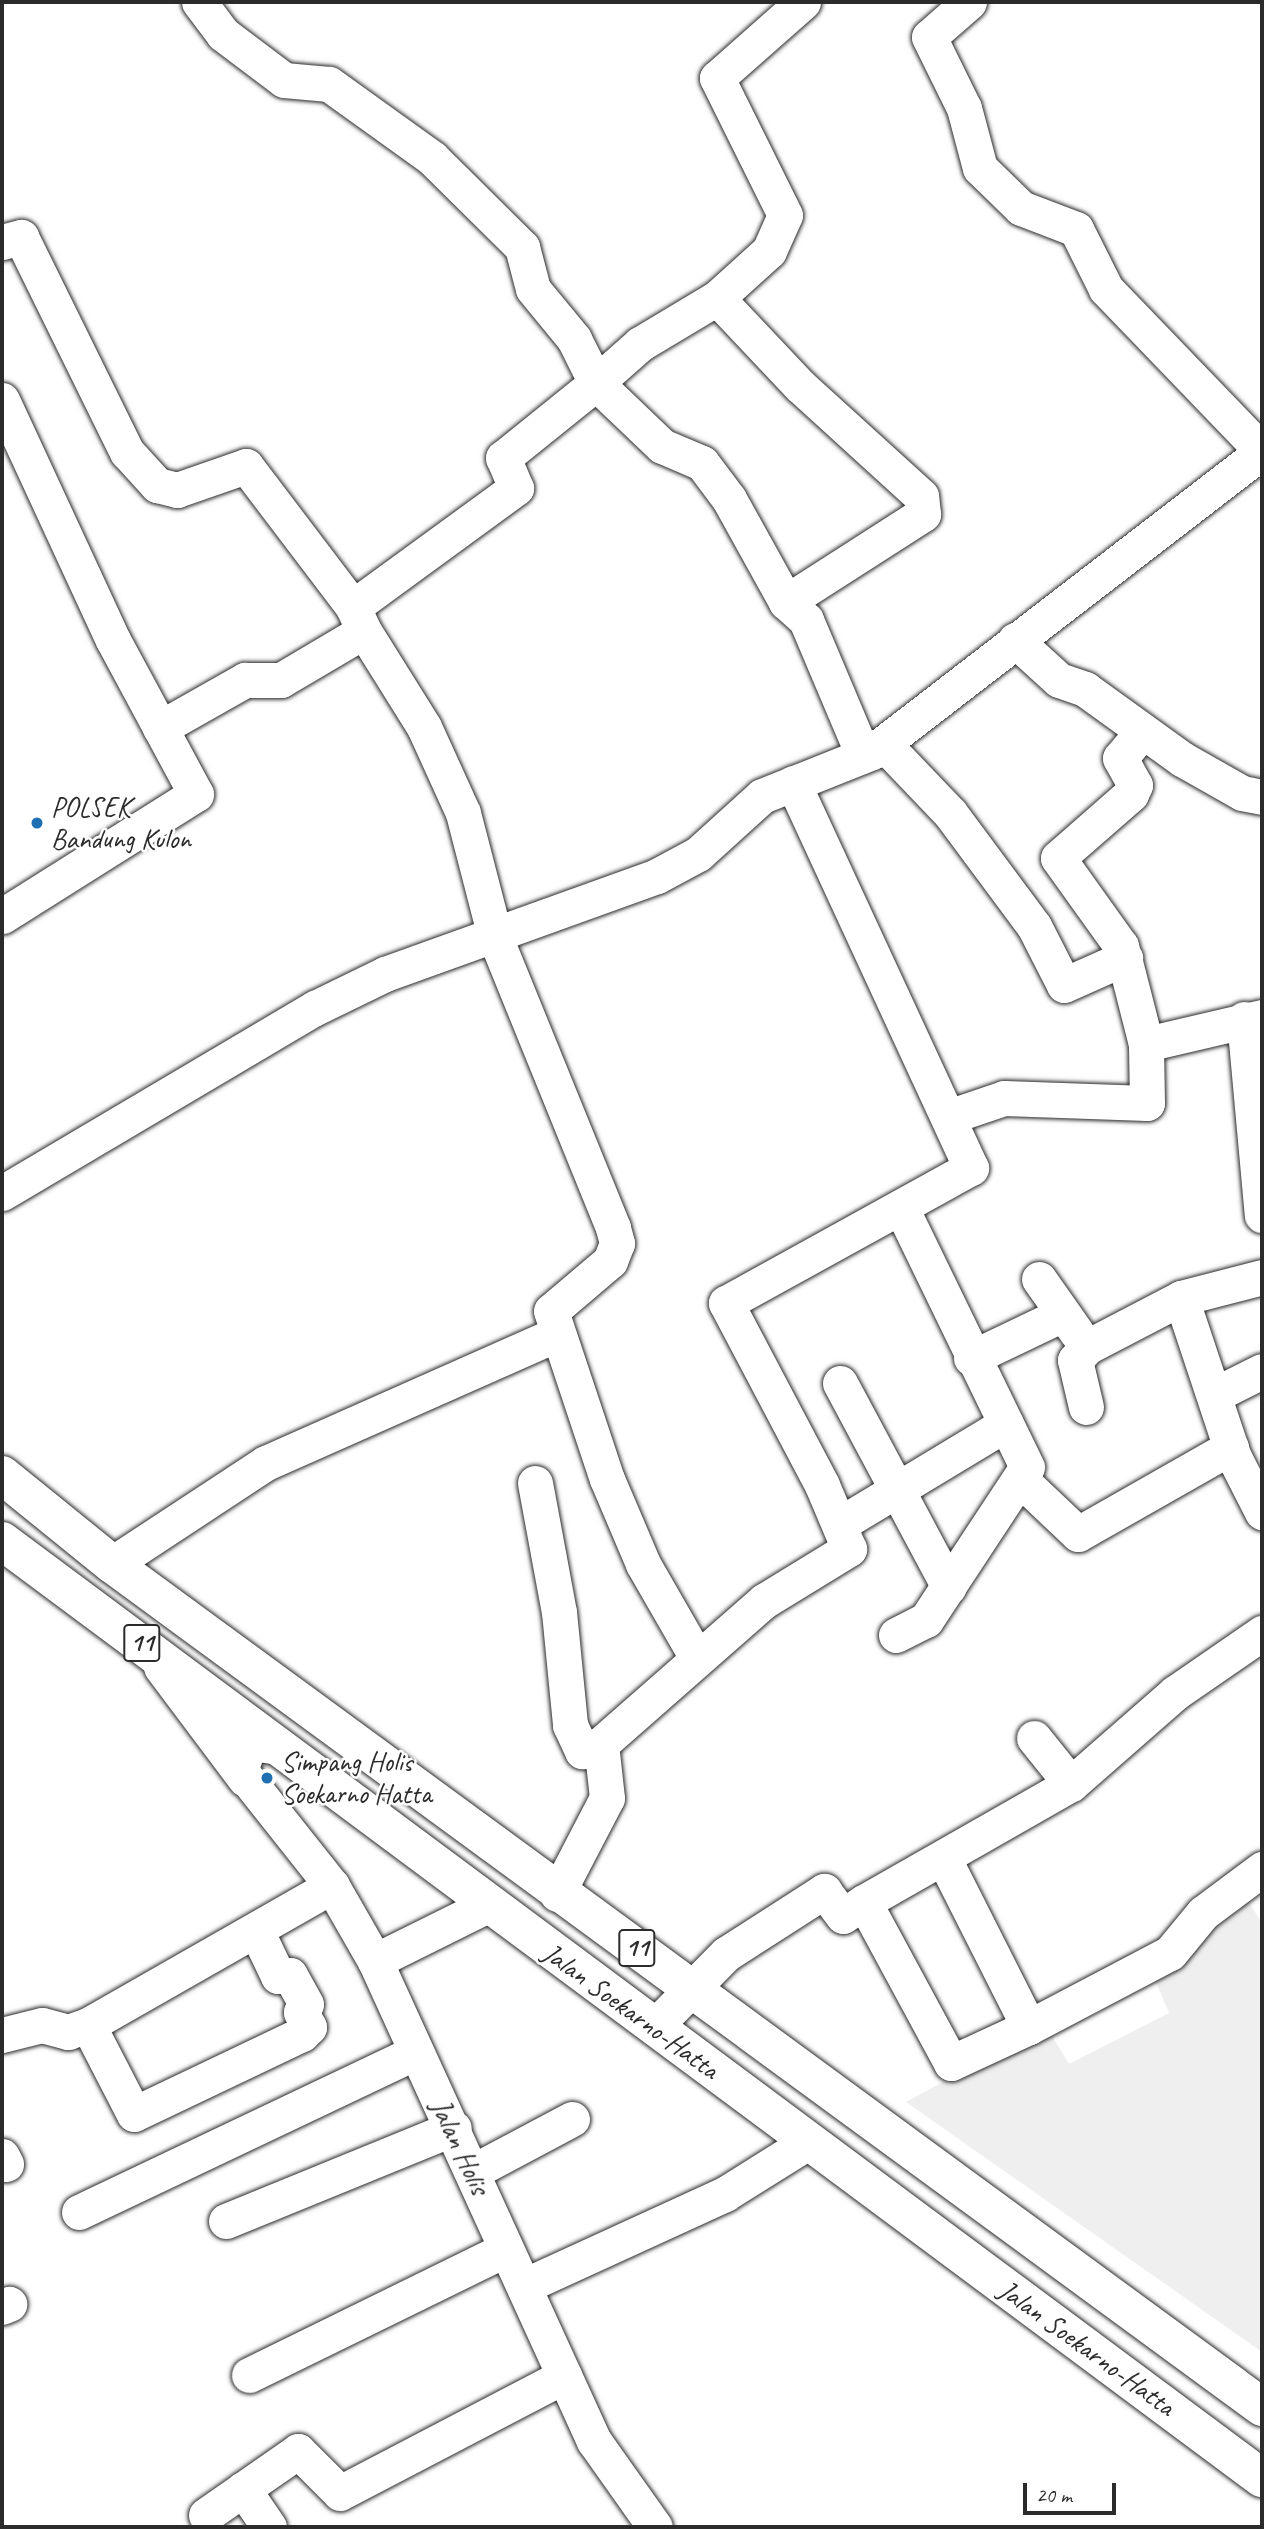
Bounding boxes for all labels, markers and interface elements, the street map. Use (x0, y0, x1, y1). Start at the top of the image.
place label: POLSEK Bandung Kulon (51, 790, 191, 856)
marker: POLSEK Bandung Kulon (29, 815, 45, 831)
road number: 11 (123, 1620, 161, 1666)
place label: Simpang Holis Soekarno Hatta (281, 1745, 432, 1811)
marker: Simpang Holis Soekarno Hatta (259, 1770, 275, 1786)
road number: 11 (618, 1926, 656, 1970)
street label: Jalan Soekarno-Hatta (536, 1936, 726, 2086)
street label: Jalan Holis (423, 2094, 497, 2200)
street label: Jalan Soekarno-Hatta (992, 2273, 1182, 2423)
scale bar (1026, 2470, 1119, 2514)
text: 20 m (1036, 2482, 1072, 2508)

